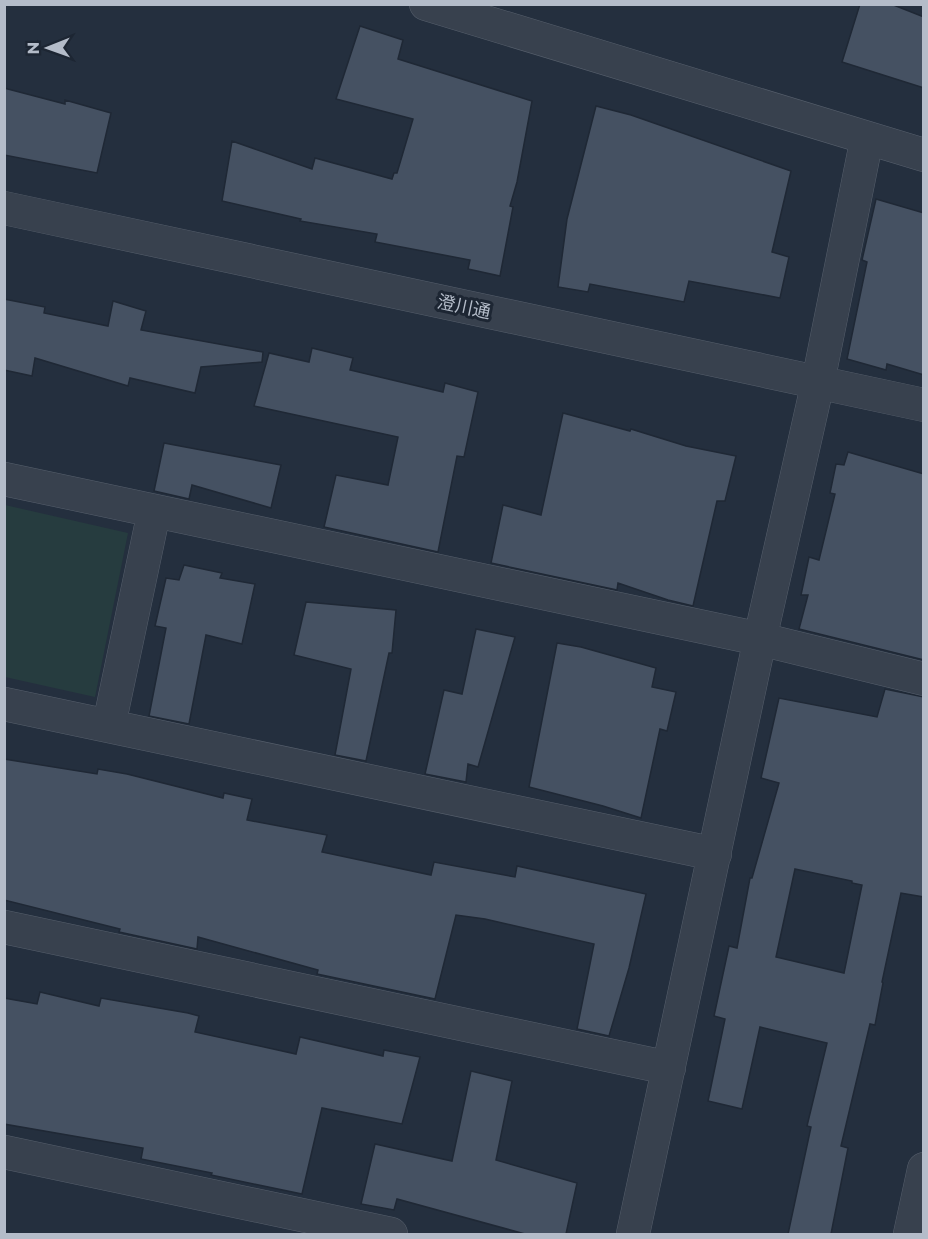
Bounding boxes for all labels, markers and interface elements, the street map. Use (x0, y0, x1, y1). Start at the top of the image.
north arrow (18, 18, 78, 78)
text: N (24, 42, 43, 55)
street label: 澄川通 (435, 291, 493, 323)

